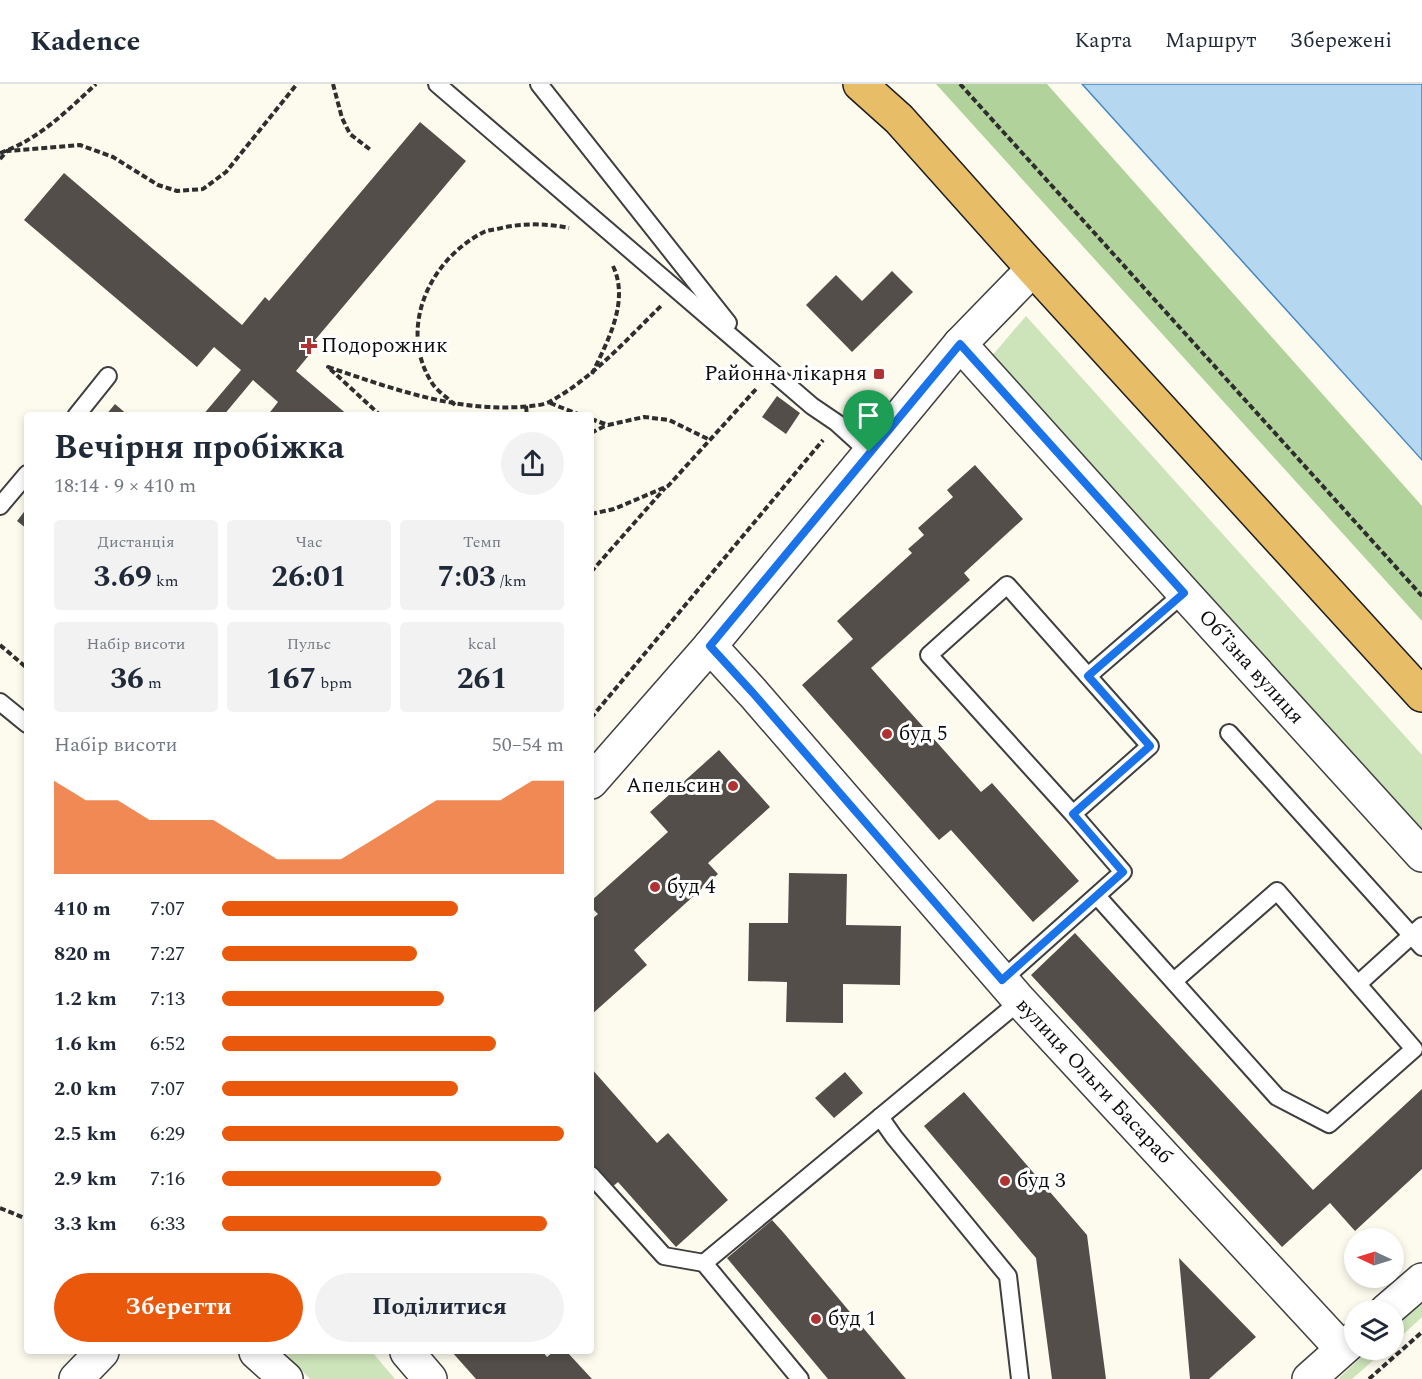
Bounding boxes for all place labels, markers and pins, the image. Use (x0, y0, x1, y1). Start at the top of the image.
place label: Подорожник (321, 330, 448, 362)
marker: Подорожник (302, 339, 316, 353)
place label: Районна лікарня (704, 358, 867, 390)
marker: Районна лікарня (872, 367, 886, 381)
pin (843, 390, 894, 452)
place label: буд 5 (899, 718, 947, 750)
marker: буд 5 (880, 727, 894, 741)
place label: Апельсин (626, 770, 721, 802)
marker: Апельсин (726, 779, 740, 793)
place label: буд 4 (667, 871, 716, 903)
marker: буд 4 (648, 880, 662, 894)
place label: буд 3 (1017, 1165, 1066, 1197)
marker: буд 3 (998, 1174, 1012, 1188)
place label: буд 1 (828, 1303, 876, 1335)
marker: буд 1 (809, 1312, 823, 1326)

